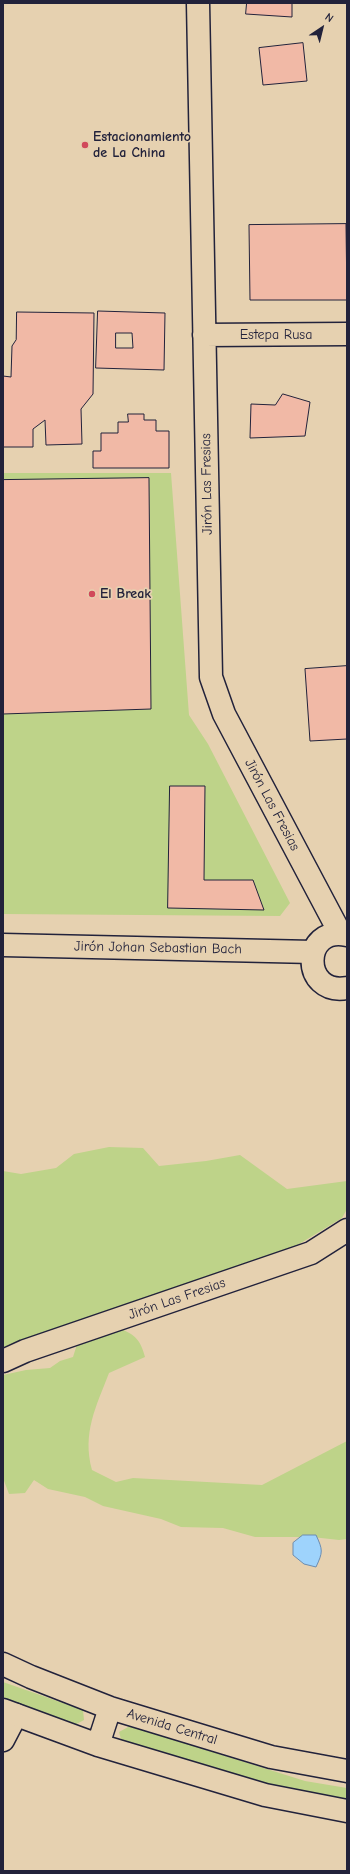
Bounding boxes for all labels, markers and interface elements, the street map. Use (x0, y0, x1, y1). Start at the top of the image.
north arrow (302, 8, 342, 48)
text: N (322, 10, 336, 25)
place label: Estacionamiento de La China (93, 129, 191, 162)
marker: Estacionamiento de La China (80, 140, 90, 150)
street label: Estepa Rusa (240, 327, 312, 343)
street label: Jirón Las Fresias (198, 433, 216, 535)
place label: El Break (100, 586, 151, 602)
marker: El Break (87, 589, 97, 599)
street label: Jirón Las Fresias (241, 756, 303, 854)
street label: Jirón Johan Sebastian Bach (74, 938, 242, 958)
street label: Jirón Las Fresias (126, 1275, 228, 1323)
street label: Avenida Central (125, 1705, 219, 1749)

